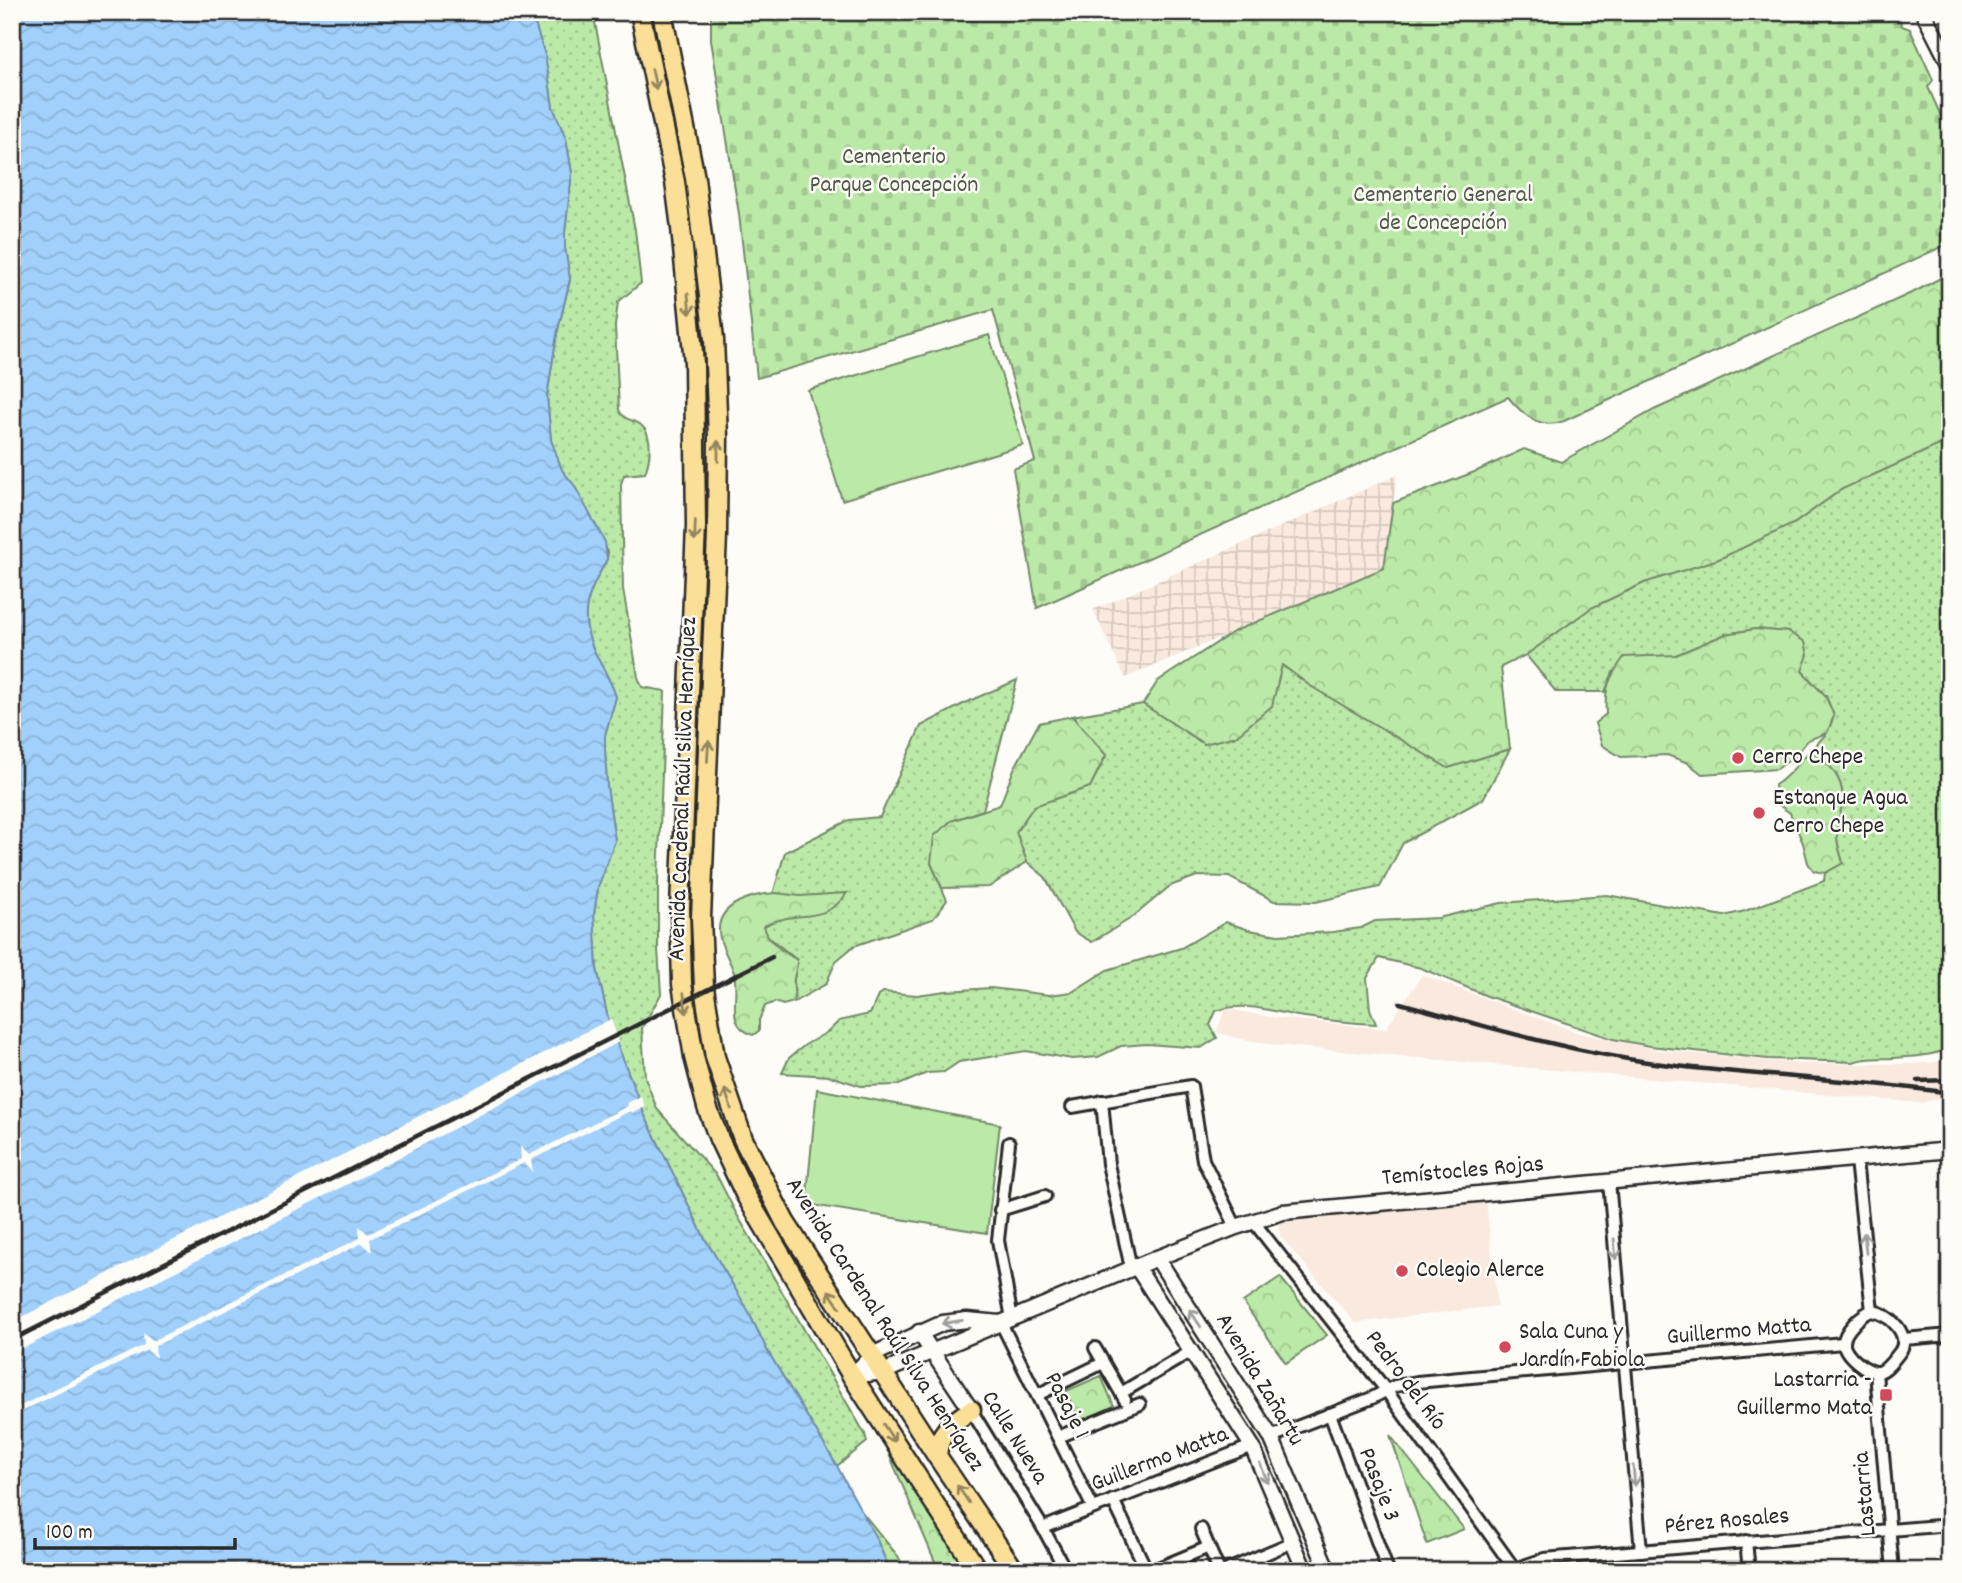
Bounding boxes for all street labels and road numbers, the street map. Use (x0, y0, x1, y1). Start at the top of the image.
street label: Avenida Cardenal Raúl Silva Henríquez (661, 616, 707, 962)
street label: Temístocles Rojas (1381, 1148, 1545, 1196)
street label: Avenida Cardenal Raúl Silva Henríquez (776, 1171, 992, 1479)
street label: Avenida Zañartu (1206, 1307, 1312, 1453)
street label: Guillermo Matta (1665, 1309, 1813, 1355)
street label: Pedro del Río (1356, 1324, 1454, 1438)
street label: Pasaje 1 (1035, 1367, 1097, 1445)
street label: Calle Nueva (972, 1385, 1057, 1492)
street label: Guillermo Matta (1086, 1418, 1234, 1502)
street label: Pasaje 3 (1348, 1443, 1408, 1527)
street label: Lastarria (1845, 1450, 1887, 1538)
street label: Pérez Rosales (1663, 1500, 1791, 1544)

